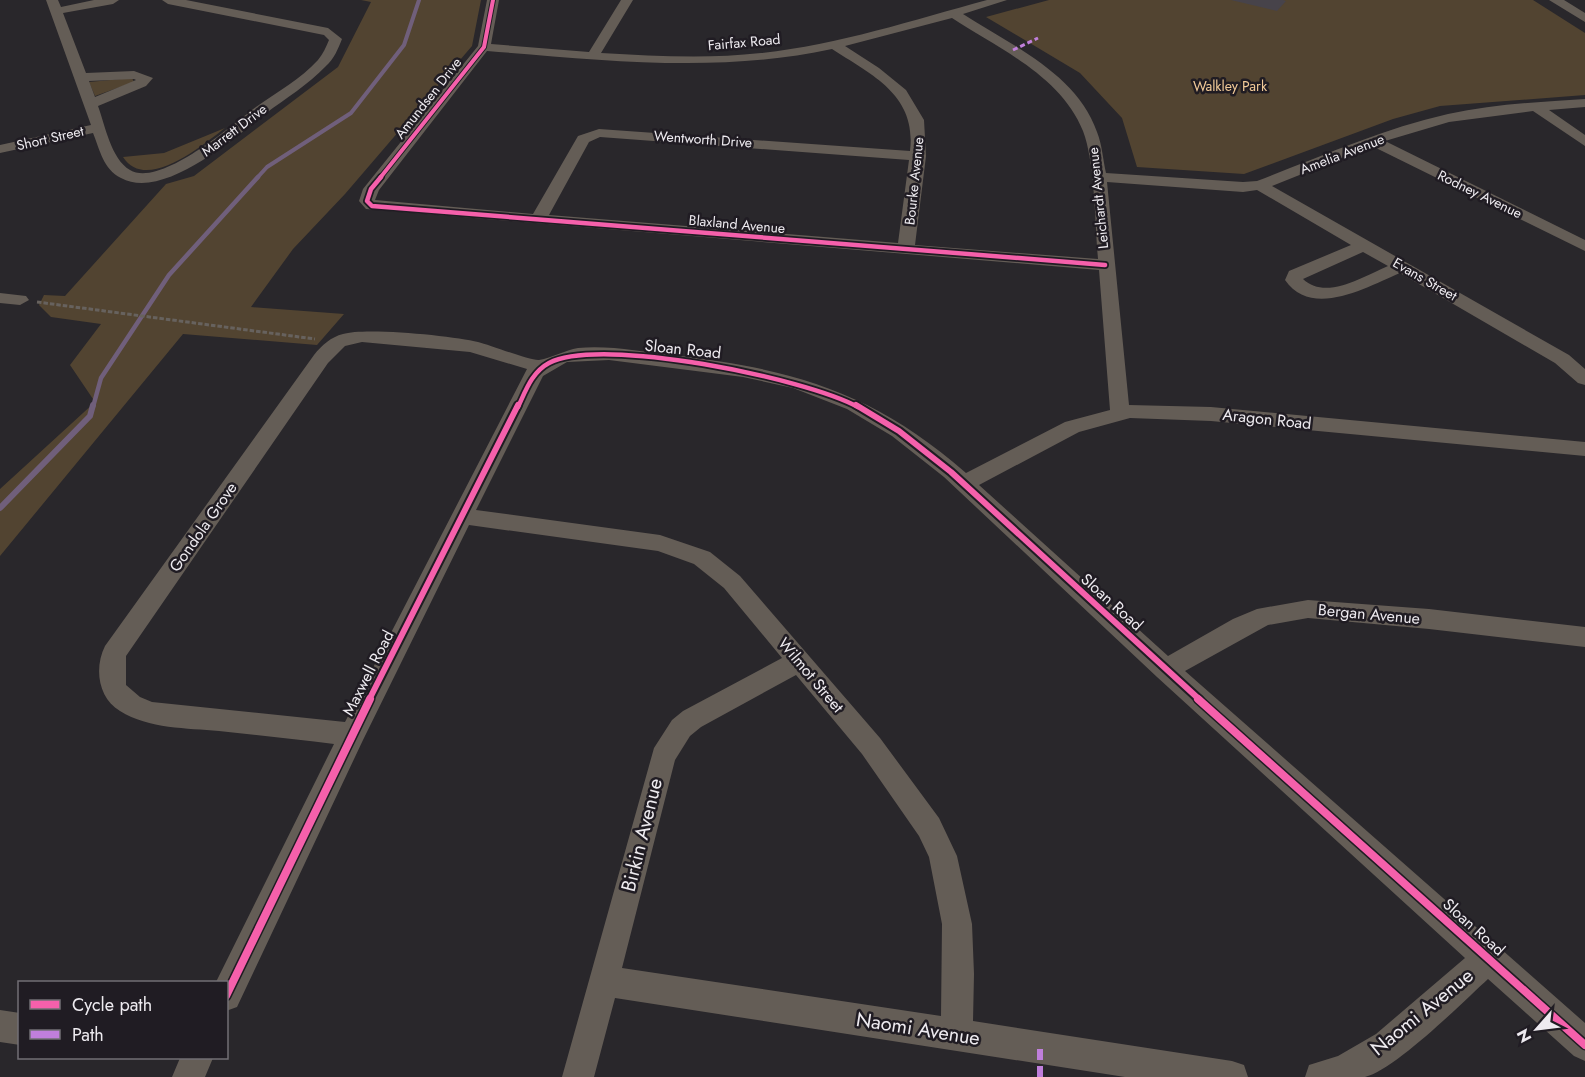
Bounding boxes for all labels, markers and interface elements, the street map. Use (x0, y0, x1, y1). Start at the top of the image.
street label: Fairfax Road (707, 29, 781, 55)
street label: Amundsen Drive (390, 53, 466, 143)
park label: Walkley Park (1193, 76, 1268, 96)
street label: Marrett Drive (197, 99, 271, 161)
street label: Short Street (14, 120, 86, 155)
street label: Wentworth Drive (653, 126, 753, 152)
street label: Amelia Avenue (1297, 129, 1387, 179)
street label: Bourke Avenue (899, 136, 929, 226)
street label: Leichardt Avenue (1083, 146, 1113, 250)
street label: Rodney Avenue (1434, 165, 1526, 223)
street label: Blaxland Avenue (688, 210, 786, 238)
street label: Evans Street (1389, 253, 1461, 306)
street label: Sloan Road (644, 334, 722, 364)
street label: Aragon Road (1221, 403, 1313, 435)
street label: Gondola Grove (164, 477, 242, 577)
street label: Sloan Road (1076, 568, 1148, 636)
street label: Bergan Avenue (1317, 598, 1421, 630)
street label: Maxwell Road (337, 626, 399, 720)
street label: Wilmot Street (773, 632, 849, 718)
street label: Birkin Avenue (614, 775, 670, 895)
street label: Sloan Road (1438, 893, 1510, 961)
street label: Naomi Avenue (1364, 961, 1480, 1063)
legend (18, 981, 228, 1059)
text: Cycle path (72, 992, 152, 1018)
north arrow (1507, 999, 1567, 1059)
street label: Naomi Avenue (854, 1005, 982, 1053)
text: Path (72, 1022, 104, 1048)
text: N (1511, 1025, 1537, 1047)

